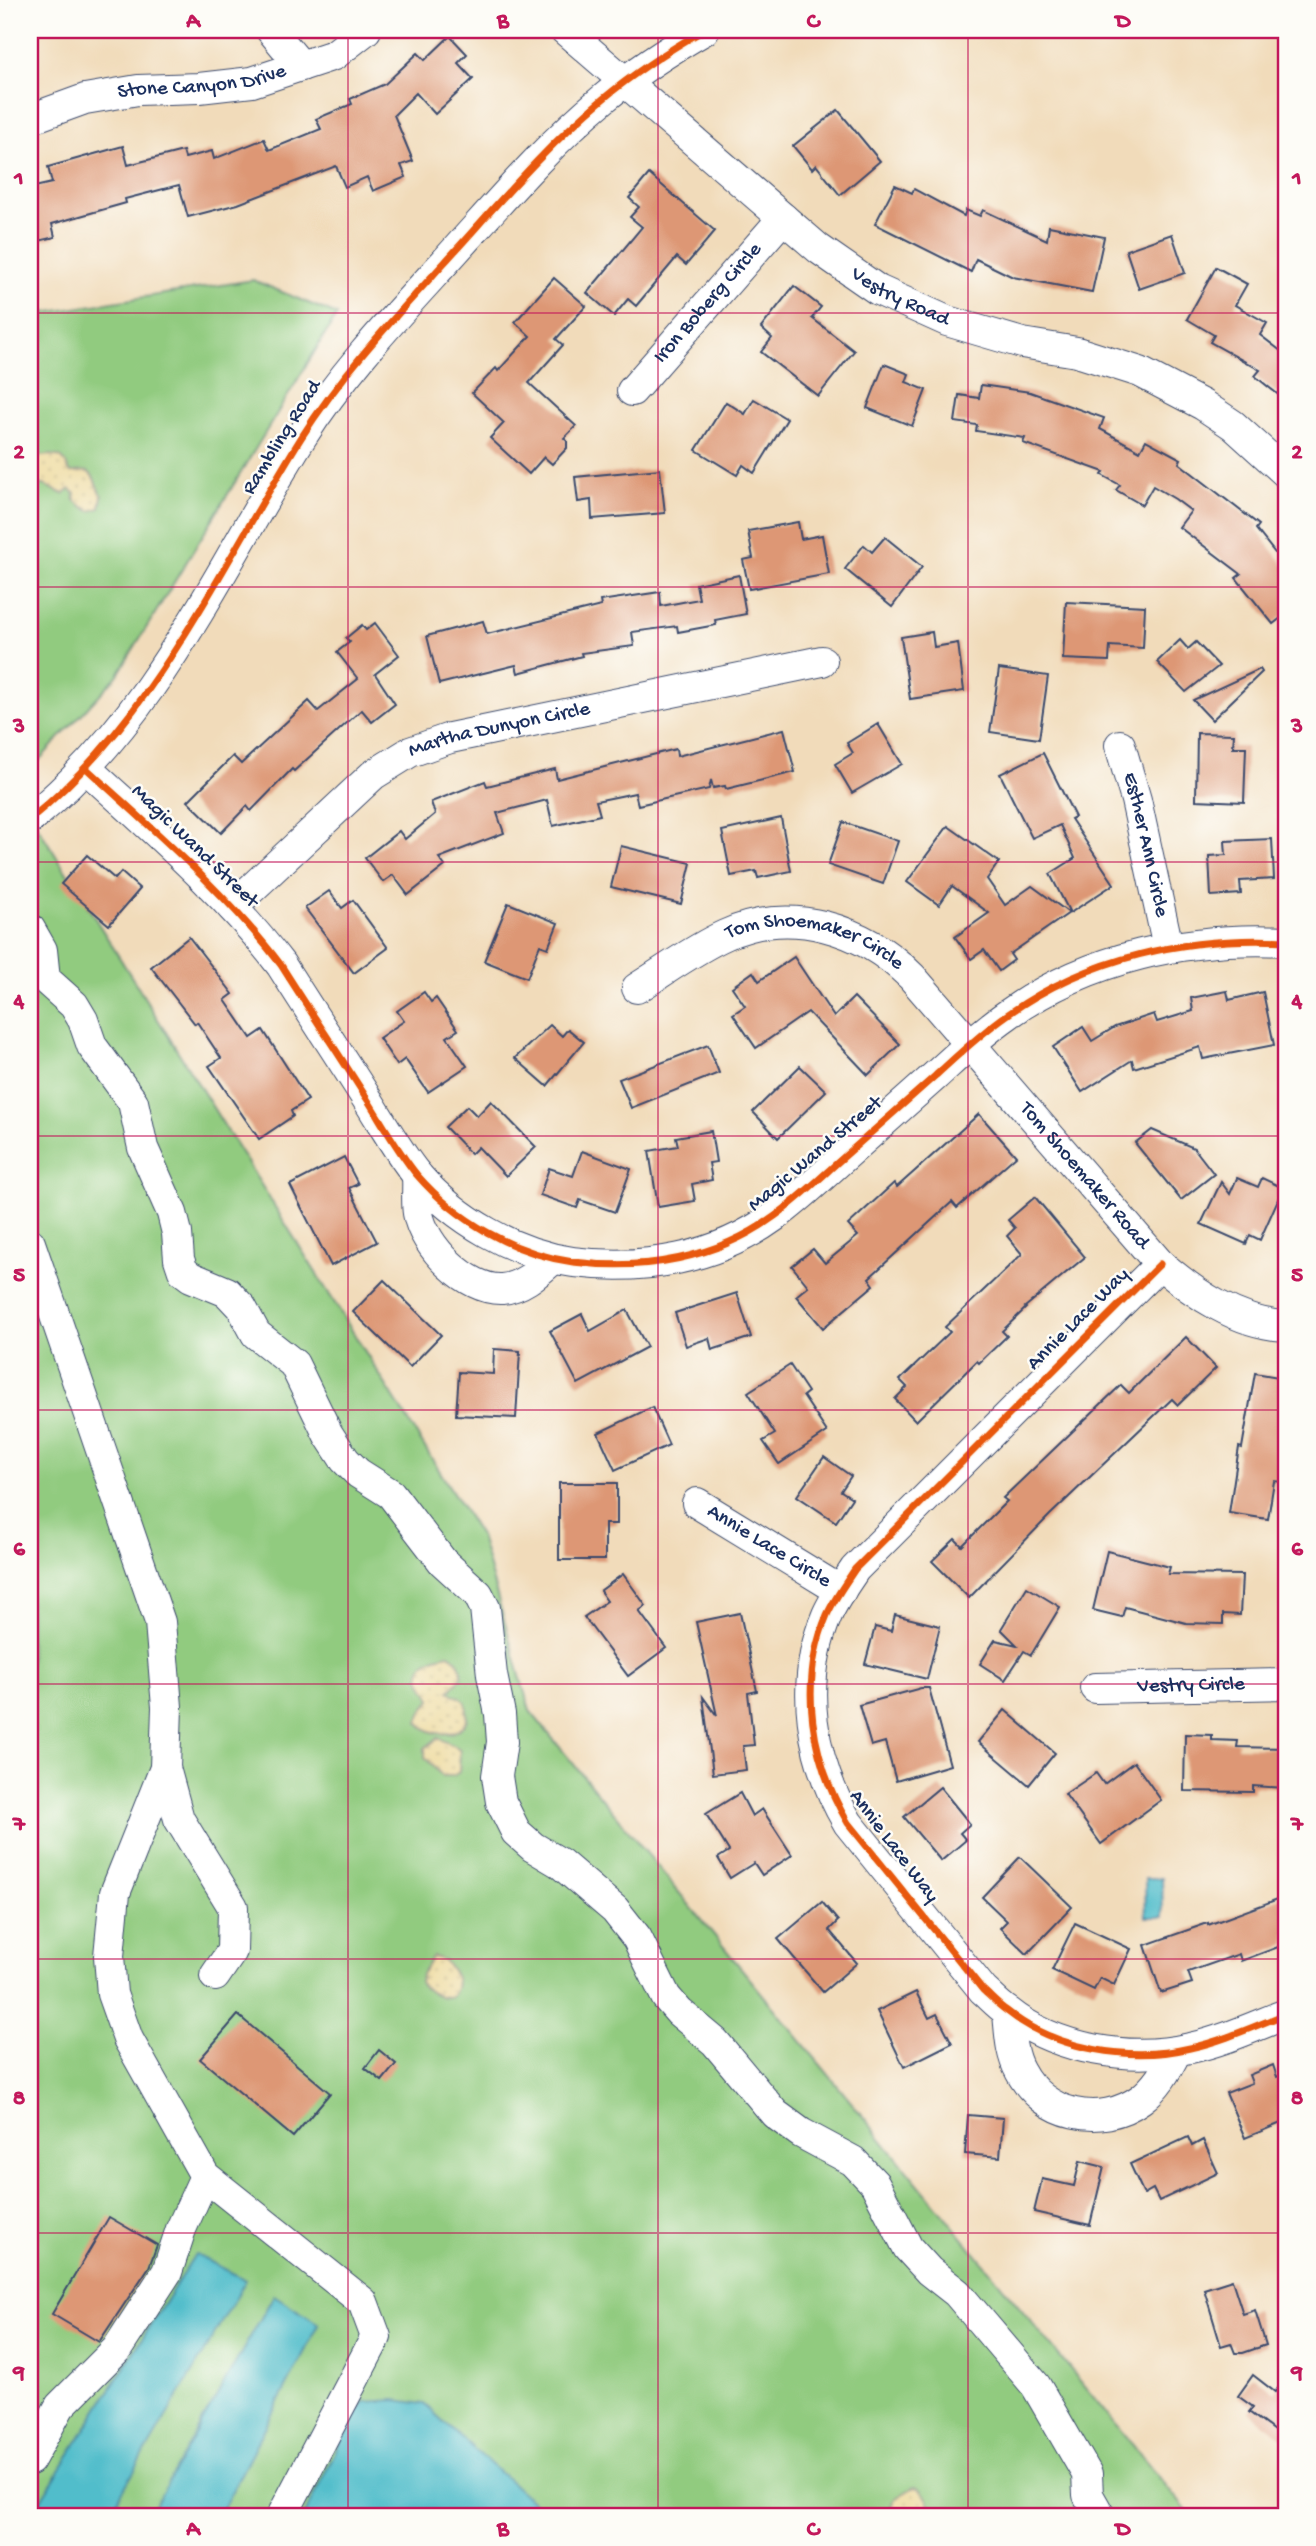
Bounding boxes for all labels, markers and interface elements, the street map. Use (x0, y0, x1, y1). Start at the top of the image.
text: A (185, 9, 201, 36)
text: B (496, 9, 510, 36)
text: C (807, 9, 822, 36)
text: D (1114, 9, 1132, 36)
street label: Stone Canyon Drive (116, 59, 291, 106)
text: 1 (13, 166, 24, 193)
text: 1 (1291, 166, 1302, 193)
street label: Iron Boberg Circle (649, 237, 769, 369)
street label: Vestry Road (845, 261, 954, 333)
street label: Rambling Road (238, 375, 329, 500)
text: 2 (13, 440, 25, 467)
text: 2 (1291, 440, 1303, 467)
street label: Martha Dunyon Circle (405, 697, 594, 764)
text: 3 (12, 714, 25, 741)
text: 3 (1290, 714, 1303, 741)
street label: Esther Ann Circle (1116, 770, 1174, 920)
street label: Magic Wand Street (125, 780, 265, 916)
street label: Tom Shoemaker Circle (721, 909, 909, 977)
text: 4 (13, 989, 25, 1016)
text: 4 (1291, 989, 1303, 1016)
street label: Magic Wand Street (744, 1090, 890, 1218)
street label: Tom Shoemaker Road (1013, 1096, 1156, 1256)
text: 5 (13, 1263, 25, 1290)
street label: Annie Lace Way (1022, 1263, 1136, 1377)
text: 5 (1291, 1263, 1303, 1290)
street label: Annie Lace Circle (702, 1499, 836, 1595)
text: 6 (13, 1537, 26, 1564)
text: 6 (1291, 1537, 1304, 1564)
street label: Vestry Circle (1136, 1672, 1246, 1700)
street label: Annie Lace Way (842, 1786, 944, 1908)
text: 7 (12, 1812, 26, 1839)
text: 7 (1290, 1812, 1304, 1839)
text: 8 (13, 2086, 26, 2113)
text: 8 (1291, 2086, 1304, 2113)
text: 9 (12, 2360, 25, 2387)
text: 9 (1290, 2360, 1303, 2387)
text: A (185, 2517, 201, 2544)
text: B (496, 2517, 510, 2544)
text: C (807, 2517, 822, 2544)
text: D (1114, 2517, 1132, 2544)

